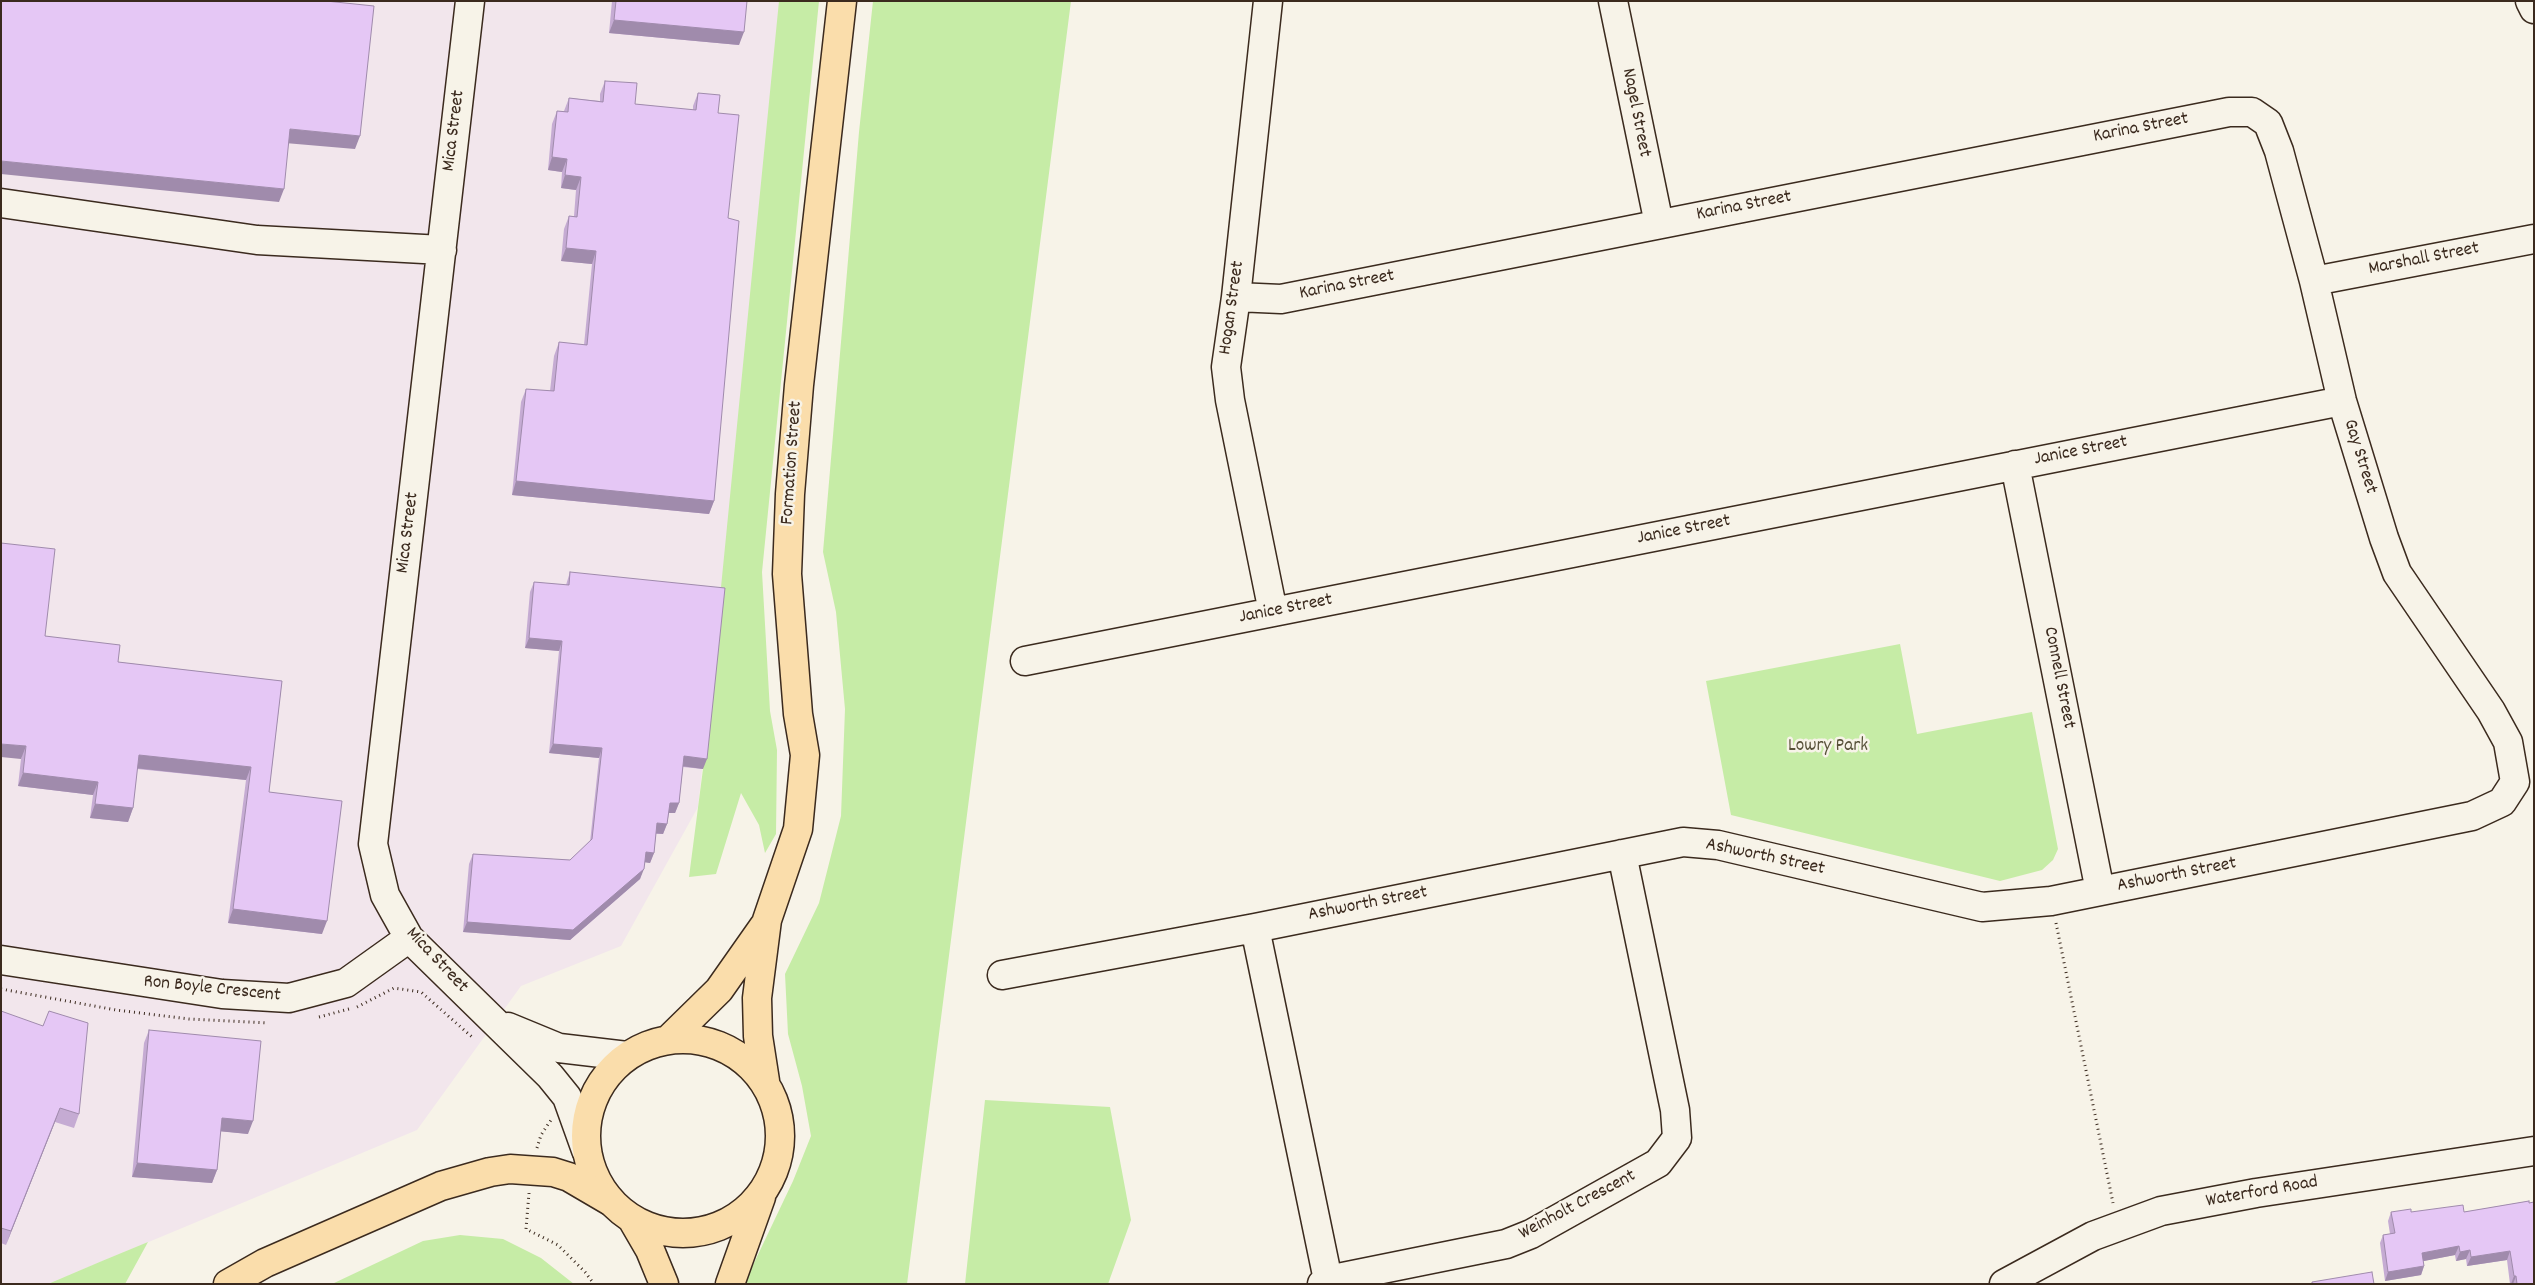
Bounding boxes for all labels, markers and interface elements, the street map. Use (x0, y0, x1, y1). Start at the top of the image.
street label: Nagel Street (1615, 67, 1655, 159)
street label: Mica Street (439, 89, 471, 173)
street label: Karina Street (2091, 109, 2191, 149)
street label: Karina Street (1694, 187, 1794, 227)
street label: Marshall Street (2367, 238, 2481, 282)
street label: Hogan Street (1215, 260, 1251, 356)
street label: Karina Street (1297, 266, 1397, 306)
street label: Formation Street (777, 400, 809, 526)
street label: Gay Street (2337, 417, 2381, 497)
street label: Janice Street (2032, 432, 2130, 472)
street label: Mica Street (393, 491, 425, 575)
street label: Janice Street (1635, 511, 1733, 551)
street label: Janice Street (1237, 590, 1335, 630)
street label: Connell Street (2037, 625, 2079, 731)
park label: Lowry Park (1788, 736, 1868, 758)
street label: Ashworth Street (1703, 834, 1827, 882)
street label: Ashworth Street (2115, 853, 2239, 899)
street label: Ashworth Street (1306, 882, 1430, 928)
street label: Mica Street (400, 923, 472, 999)
street label: Ron Boyle Crescent (142, 971, 282, 1009)
street label: Weinholt Crescent (1516, 1166, 1640, 1246)
street label: Waterford Road (2204, 1172, 2320, 1214)

